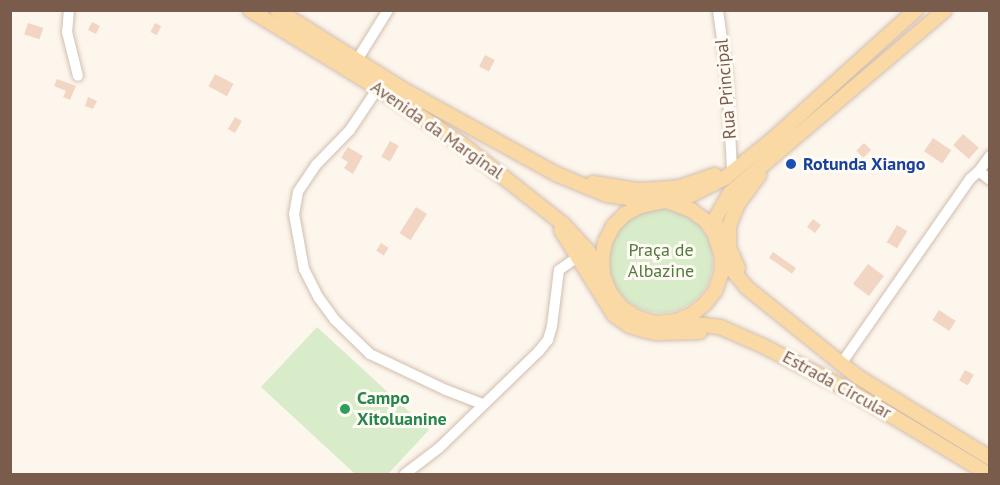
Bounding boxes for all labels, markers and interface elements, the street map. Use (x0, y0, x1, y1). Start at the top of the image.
street label: Rua Principal (711, 38, 741, 140)
street label: Avenida da Marginal (367, 76, 507, 184)
place label: Rotunda Xiango (803, 153, 926, 175)
marker: Rotunda Xiango (784, 157, 798, 171)
park label: Praça de Albazine (628, 240, 694, 282)
street label: Estrada Circular (779, 346, 895, 424)
place label: Campo Xitoluanine (357, 388, 447, 430)
marker: Campo Xitoluanine (338, 402, 352, 416)

